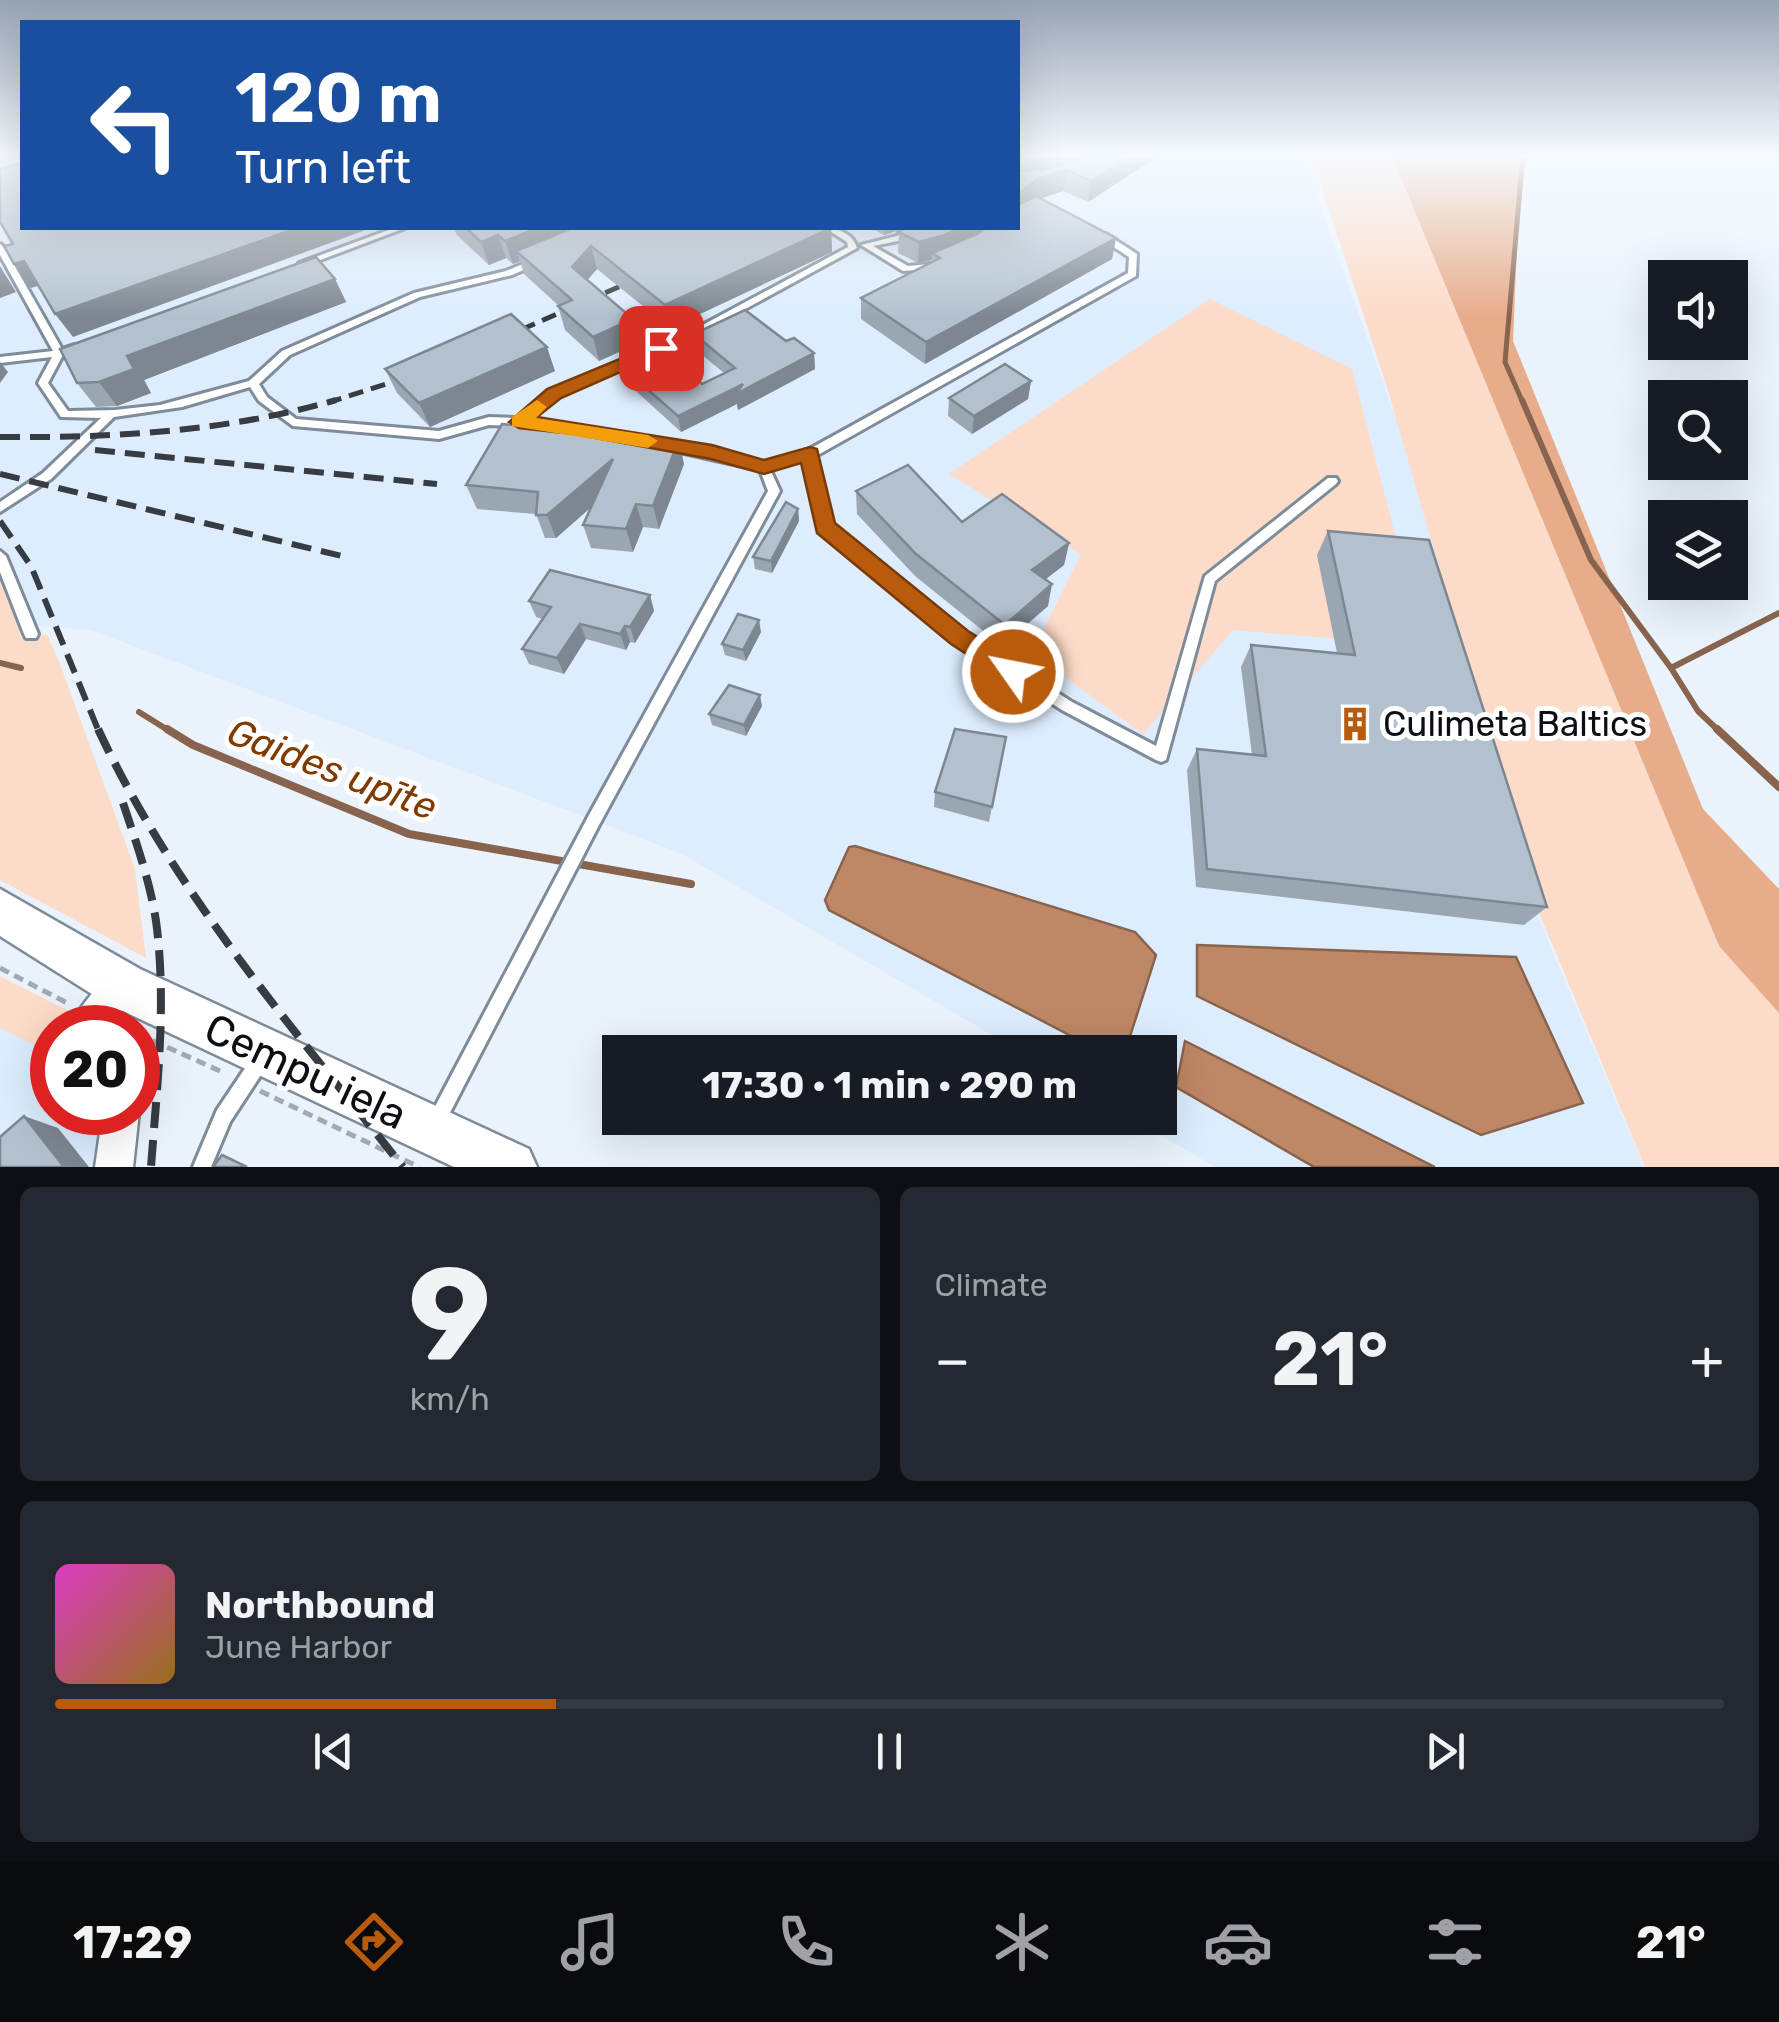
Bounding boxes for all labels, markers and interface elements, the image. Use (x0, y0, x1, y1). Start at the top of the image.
text: 120 m (235, 57, 442, 140)
icon: left (70, 60, 200, 190)
text: Turn left (235, 141, 411, 194)
map controls (1648, 260, 1748, 600)
button: sound (1648, 260, 1748, 360)
pin (619, 306, 704, 391)
icon: arrive (634, 321, 689, 376)
button: search (1648, 380, 1748, 480)
button: layers (1648, 500, 1748, 600)
position arrow (961, 620, 1065, 724)
place label: Culimeta Baltics (1383, 703, 1647, 745)
building icon: Culimeta Baltics (1336, 705, 1374, 743)
water label: Gaides upīte (221, 708, 443, 830)
street label: Cempu iela (197, 1003, 414, 1140)
speed limit sign: 20 (30, 1005, 160, 1135)
text: 17:30 · 1 min · 290 m (702, 1062, 1077, 1108)
text: 9 (408, 1237, 491, 1392)
text: Climate (935, 1266, 1048, 1304)
text: 21° (1272, 1315, 1388, 1404)
text: − (935, 1328, 970, 1393)
text: + (1690, 1328, 1724, 1393)
text: km/h (410, 1380, 490, 1418)
text: Northbound (205, 1582, 435, 1628)
text: June Harbor (205, 1628, 392, 1666)
icon: previous (306, 1724, 361, 1779)
icon: pause (862, 1724, 917, 1779)
icon: next (1418, 1724, 1473, 1779)
icon: directions (339, 1907, 409, 1977)
icon: music (555, 1907, 625, 1977)
icon: phone (771, 1907, 841, 1977)
icon: climate (987, 1907, 1057, 1977)
icon: car (1203, 1907, 1273, 1977)
icon: filters (1420, 1907, 1490, 1977)
text: 17:29 (73, 1916, 192, 1969)
text: 21° (1636, 1916, 1706, 1969)

